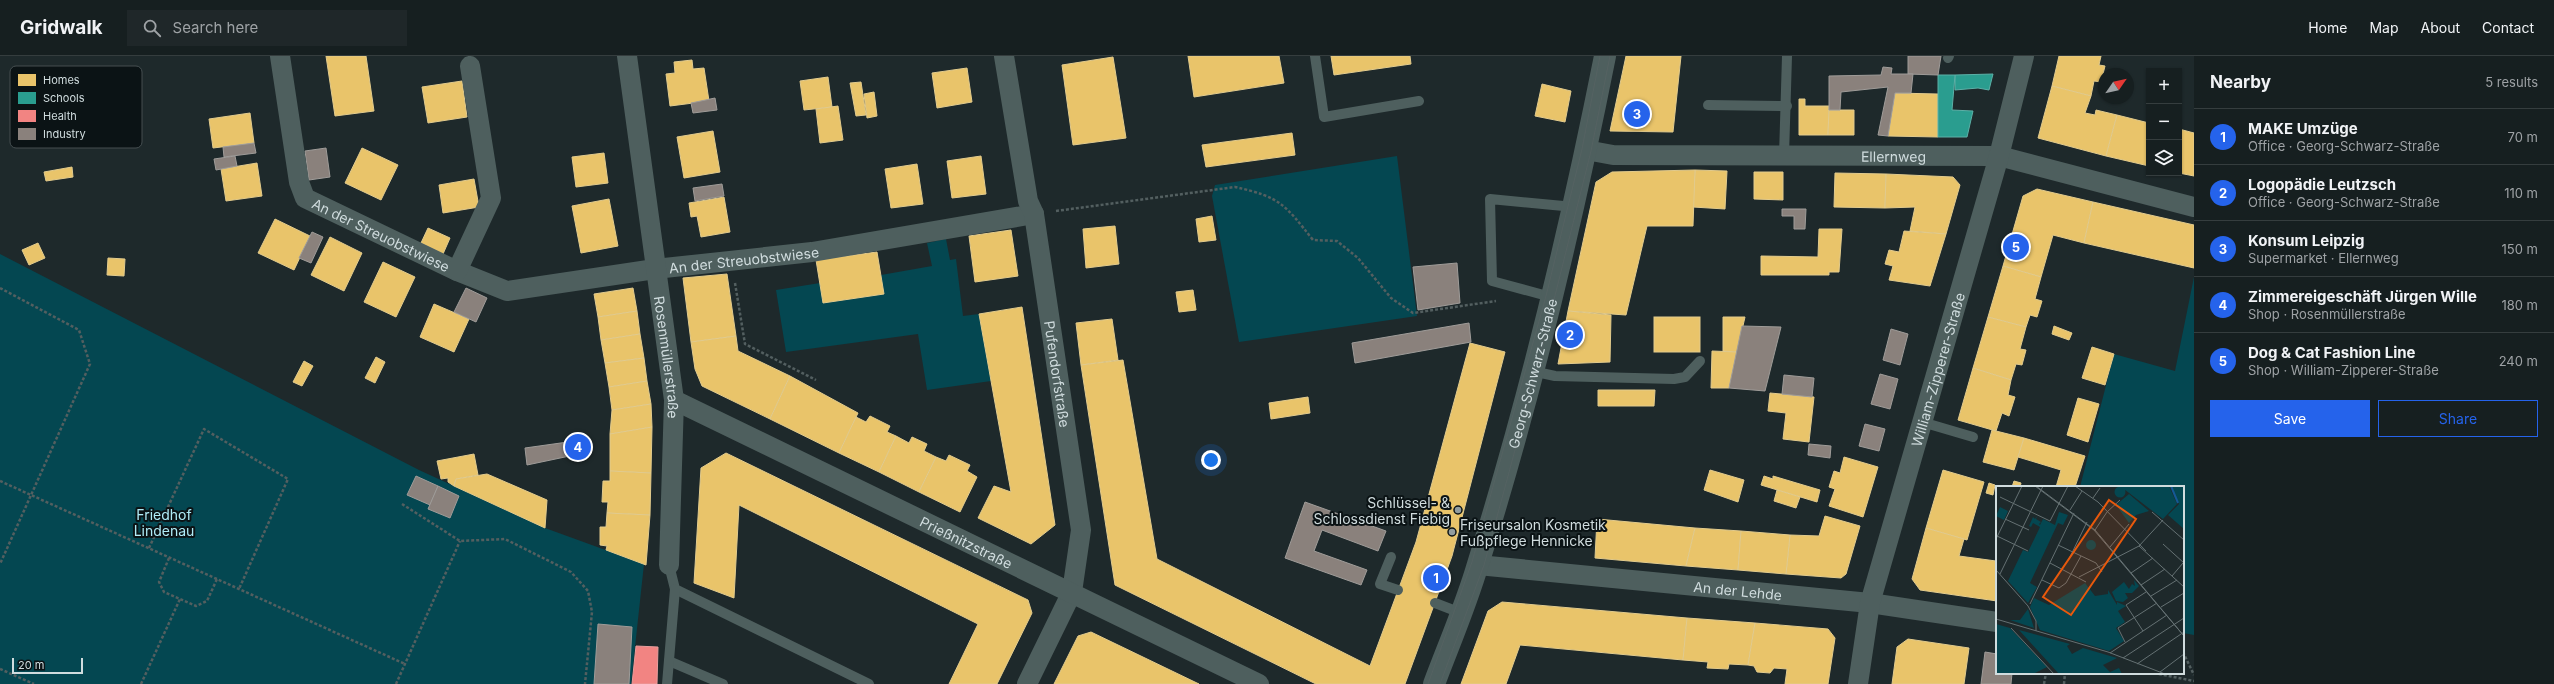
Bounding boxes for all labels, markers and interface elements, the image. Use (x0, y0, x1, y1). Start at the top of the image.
search box (127, 10, 407, 46)
text: Gridwalk (20, 16, 103, 39)
icon: search (141, 17, 163, 39)
text: Search here (173, 18, 258, 37)
text: Home (2308, 19, 2347, 36)
text: Map (2369, 19, 2399, 36)
text: About (2421, 19, 2460, 36)
text: Contact (2482, 19, 2534, 36)
legend (10, 66, 142, 148)
north arrow (2098, 68, 2134, 104)
map controls (2146, 68, 2182, 176)
button: + (2146, 68, 2182, 104)
text: Nearby (2210, 72, 2271, 92)
text: Homes (43, 73, 80, 87)
text: 5 results (2485, 74, 2538, 90)
text: Schools (43, 91, 85, 105)
pin: 3 (1624, 99, 1650, 129)
button: − (2146, 104, 2182, 140)
text: Health (43, 109, 77, 123)
text: MAKE Umzüge (2248, 119, 2358, 138)
text: Industry (43, 127, 86, 141)
text: 1 (2220, 129, 2226, 145)
text: 70 m (2508, 129, 2538, 145)
text: Office · Georg-Schwarz-Straße (2248, 138, 2440, 154)
button: layers (2146, 140, 2182, 176)
street label: Ellernweg (1861, 147, 1926, 164)
text: Logopädie Leutzsch (2248, 175, 2396, 194)
text: 2 (2219, 185, 2227, 201)
text: 110 m (2504, 185, 2538, 201)
street label: An der Streuobstwiese (310, 194, 453, 275)
text: Office · Georg-Schwarz-Straße (2248, 194, 2440, 210)
text: Konsum Leipzig (2248, 231, 2364, 250)
pin: 5 (2003, 232, 2029, 262)
text: 3 (2219, 241, 2227, 257)
text: 150 m (2502, 241, 2538, 257)
street label: An der Streuobstwiese (668, 242, 820, 276)
text: Supermarket · Ellernweg (2248, 250, 2399, 266)
text: Zimmereigeschäft Jürgen Wille (2248, 287, 2477, 306)
street label: William-Zipperer-Straße (1907, 290, 1968, 448)
street label: Rosenmüllerstraße (651, 295, 683, 419)
street label: Georg-Schwarz-Straße (1504, 296, 1560, 450)
text: 4 (2219, 297, 2227, 313)
text: 180 m (2501, 297, 2538, 313)
text: Shop · Rosenmüllerstraße (2248, 306, 2406, 322)
street label: Pufendorfstraße (1041, 319, 1074, 429)
pin: 2 (1557, 320, 1583, 350)
text: Dog & Cat Fashion Line (2248, 343, 2416, 362)
text: 5 (2219, 353, 2227, 369)
text: 240 m (2499, 353, 2538, 369)
text: Shop · William-Zipperer-Straße (2248, 362, 2439, 378)
button: Save (2210, 400, 2370, 437)
button: Share (2378, 400, 2538, 437)
pin: 4 (565, 432, 591, 462)
your location (1201, 450, 1221, 470)
inset map (1996, 486, 2184, 674)
place label: Schlüssel- & Schlossdienst Fiebig (1314, 494, 1450, 527)
marker: Schlüssel- & Schlossdienst Fiebig (1453, 505, 1463, 515)
park label: Friedhof Lindenau (134, 506, 194, 539)
street label: Prießnitzstraße (917, 512, 1015, 572)
place label: Friseursalon Kosmetik Fußpflege Hennicke (1460, 516, 1606, 549)
marker: Friseursalon Kosmetik Fußpflege Hennicke (1447, 527, 1457, 537)
pin: 1 (1423, 563, 1449, 593)
street label: An der Lehde (1693, 577, 1783, 603)
scale bar (12, 656, 83, 675)
text: 20 m (18, 658, 44, 672)

